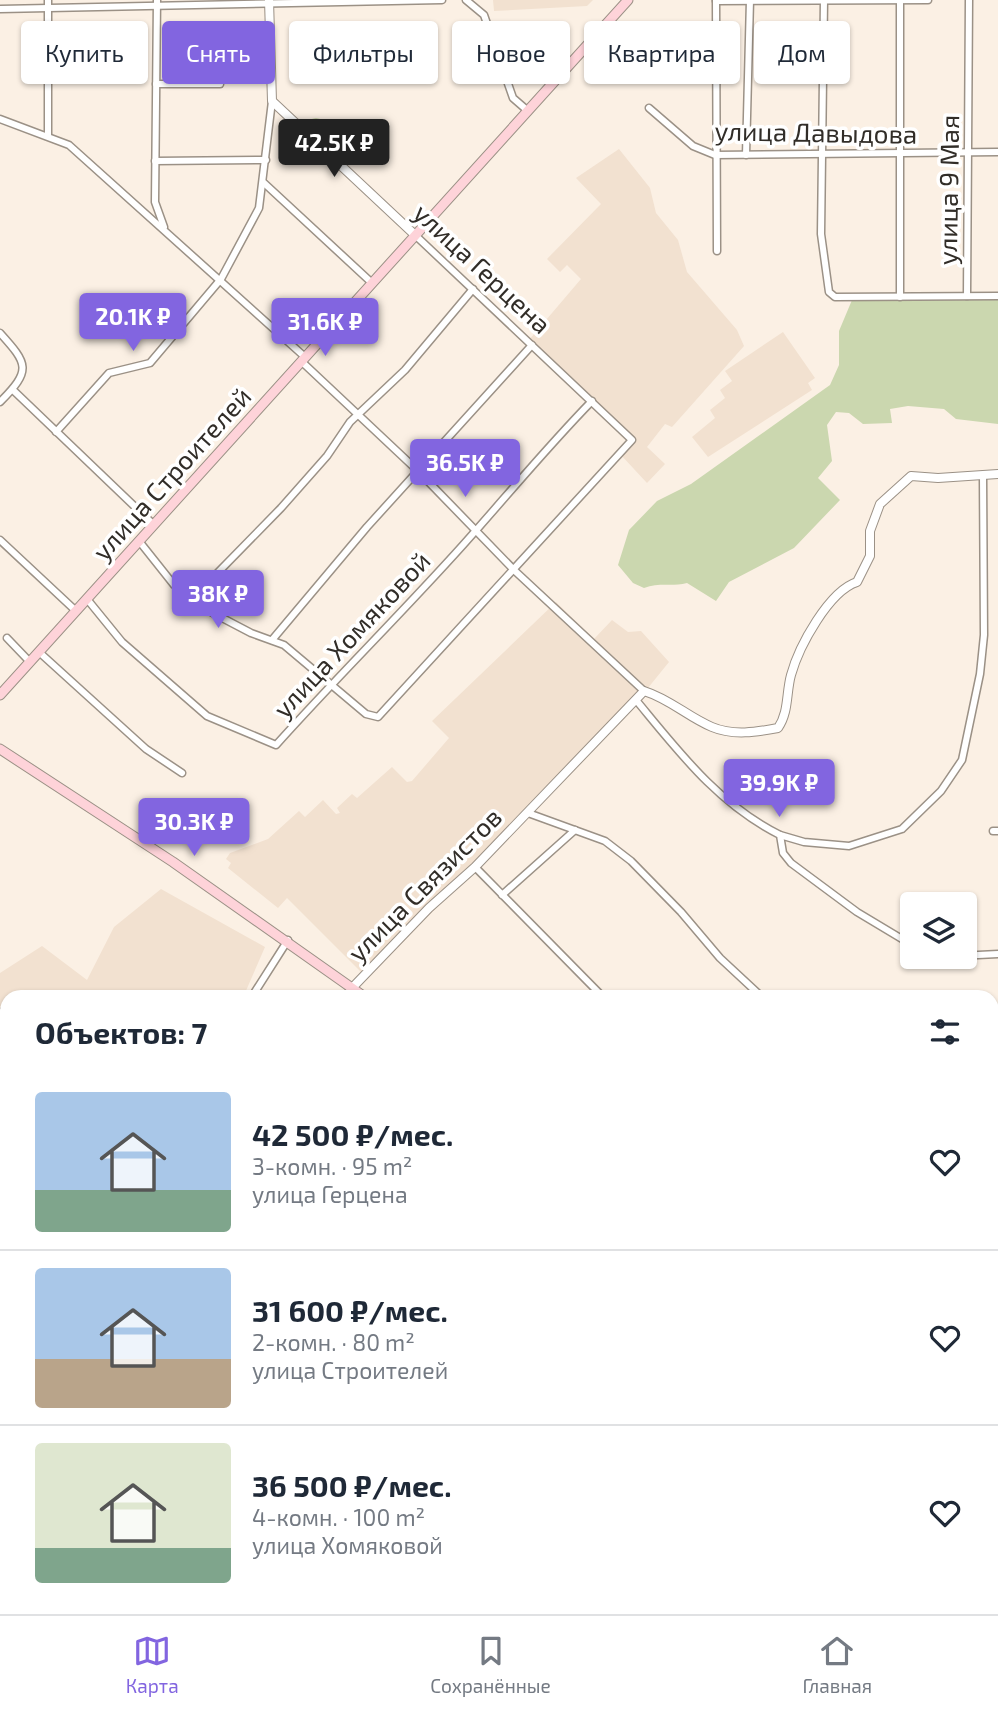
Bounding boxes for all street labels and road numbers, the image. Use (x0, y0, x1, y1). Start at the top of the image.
street label: улица Давыдова (714, 114, 918, 150)
street label: улица 9 Мая (931, 115, 965, 265)
street label: улица Герцена (407, 197, 558, 340)
street label: улица Строителей (85, 380, 257, 566)
street label: улица Хомяковой (266, 545, 437, 724)
street label: улица Связистов (341, 801, 508, 968)

